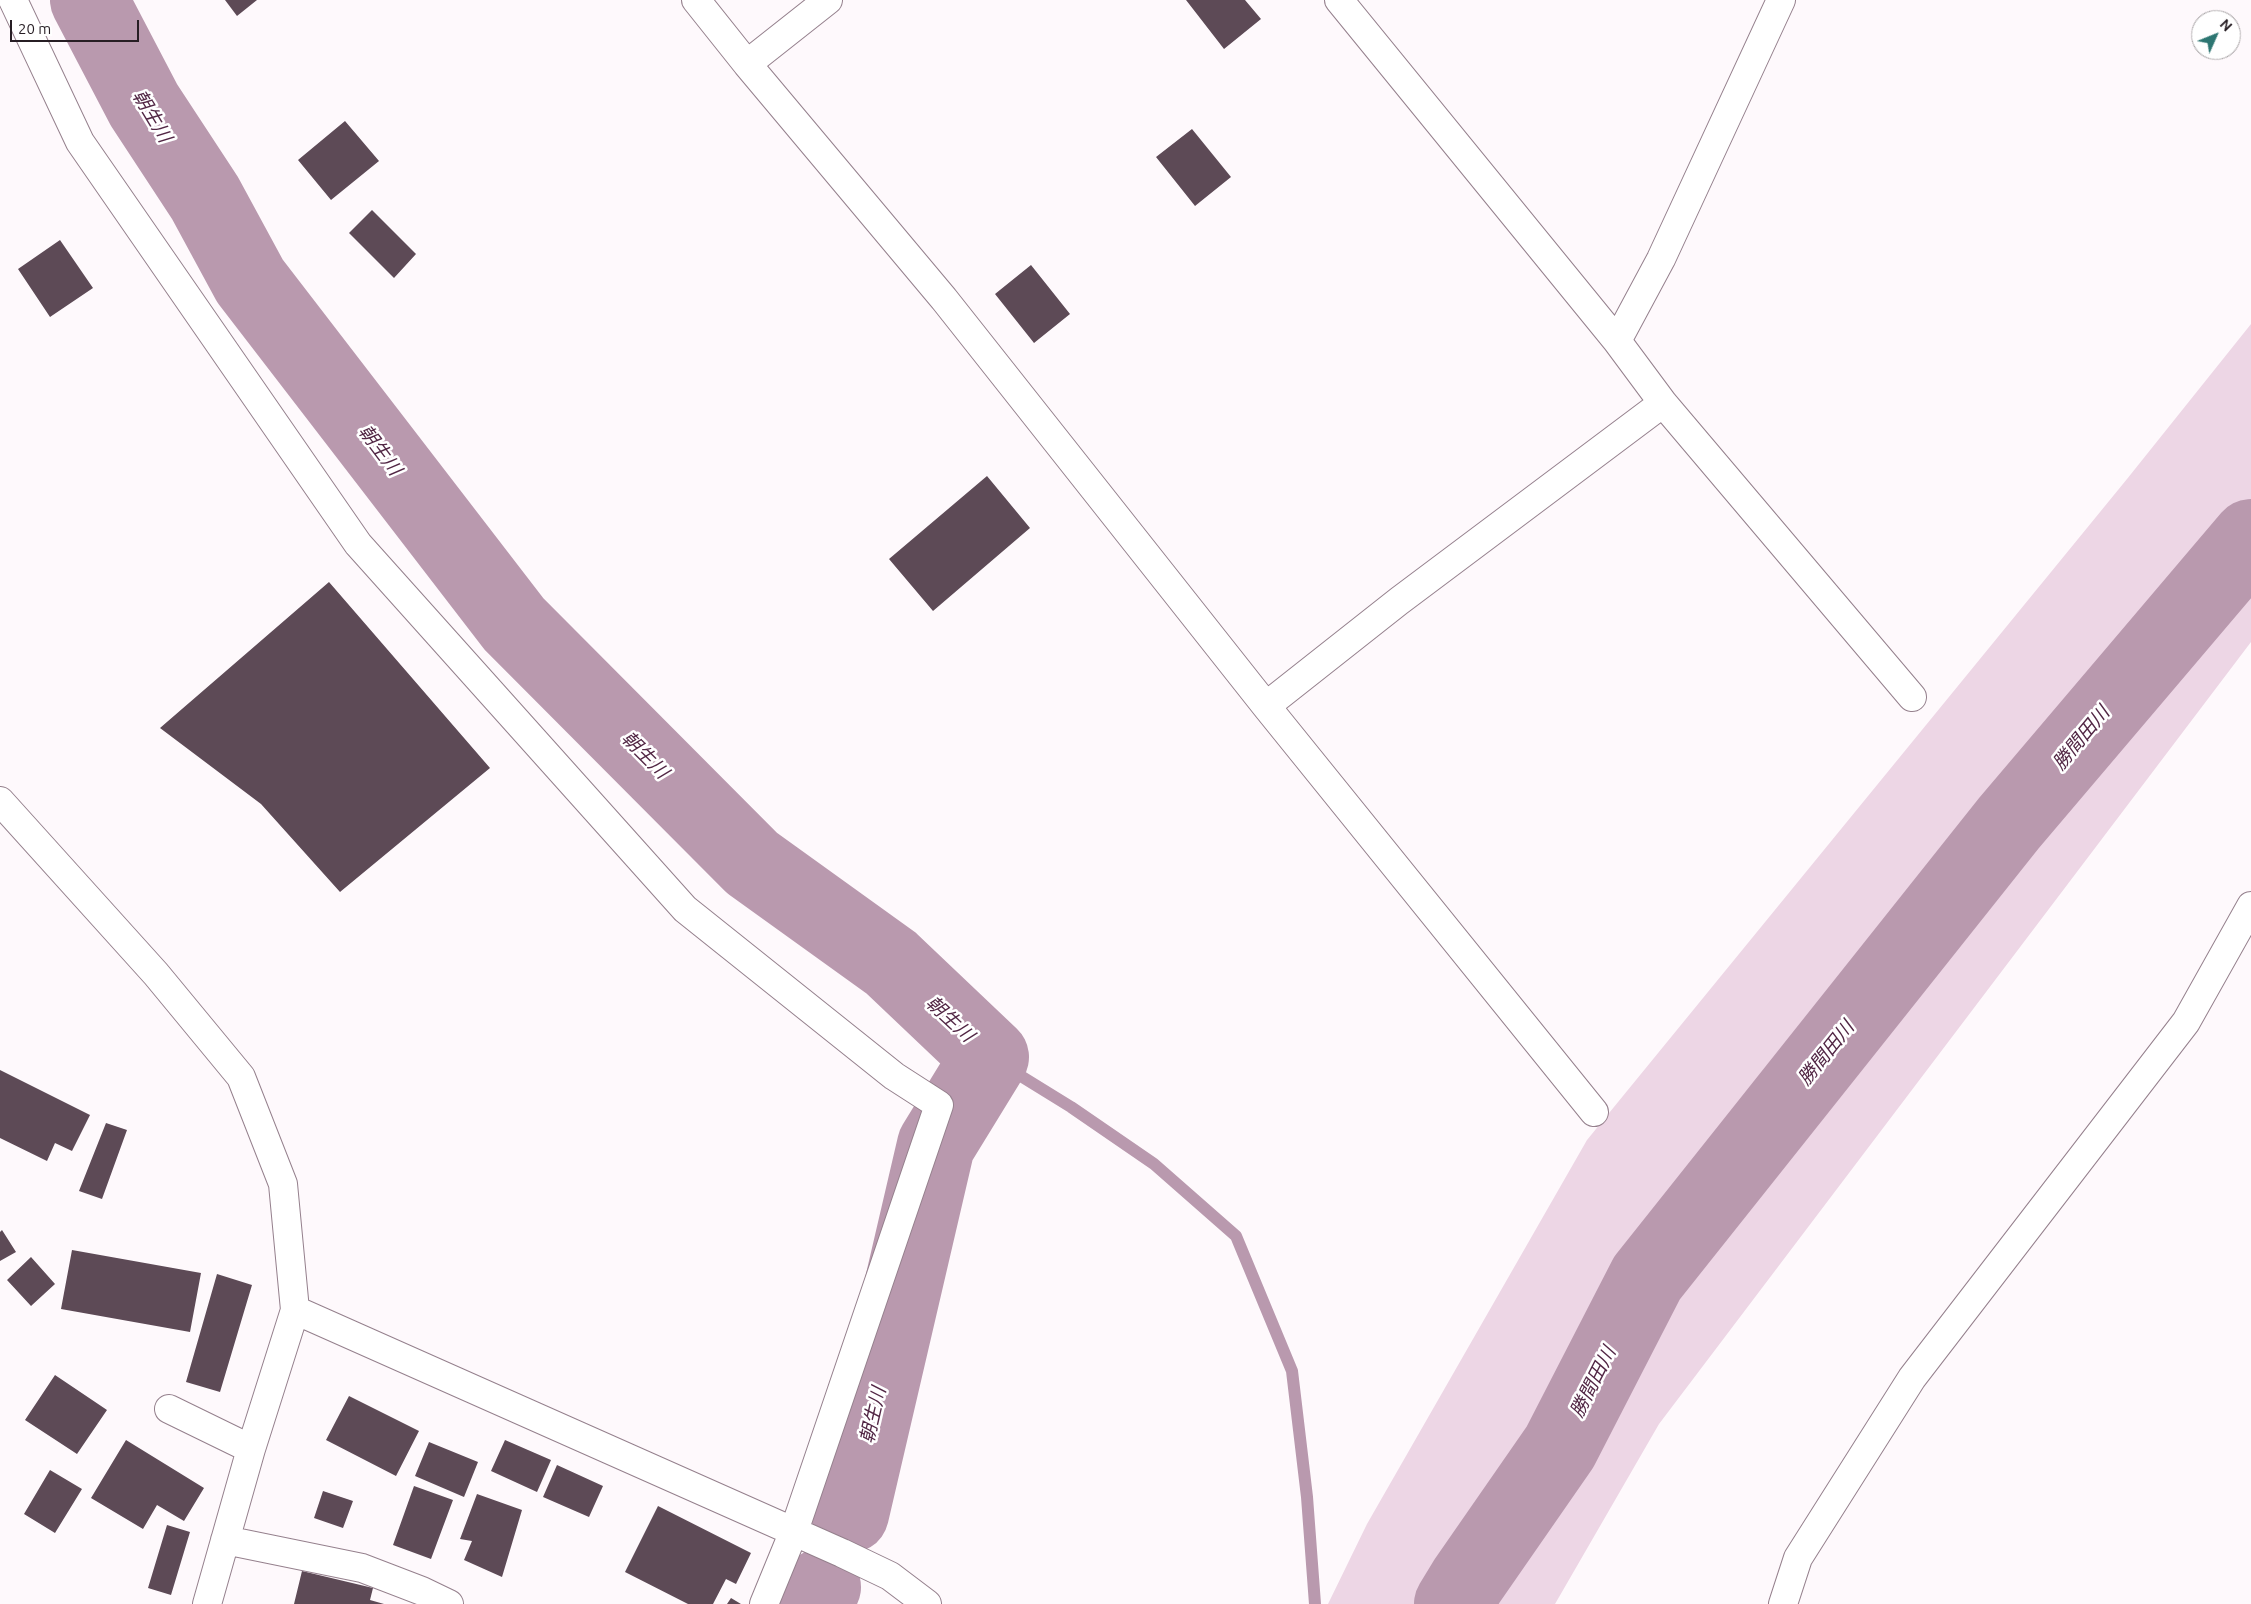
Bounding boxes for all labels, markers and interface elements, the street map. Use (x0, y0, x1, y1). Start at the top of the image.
scale bar (12, 10, 141, 42)
north arrow (2191, 10, 2241, 60)
text: N (2217, 16, 2235, 35)
text: 20 m (18, 20, 51, 37)
water label: 朝生川 (128, 86, 176, 146)
water label: 朝生川 (354, 420, 406, 480)
water label: 勝間田川 (2048, 702, 2114, 774)
water label: 朝生川 (617, 727, 673, 783)
water label: 朝生川 (921, 991, 979, 1047)
water label: 勝間田川 (1793, 1016, 1859, 1090)
water label: 勝間田川 (1566, 1343, 1620, 1421)
water label: 朝生川 (855, 1385, 891, 1445)

